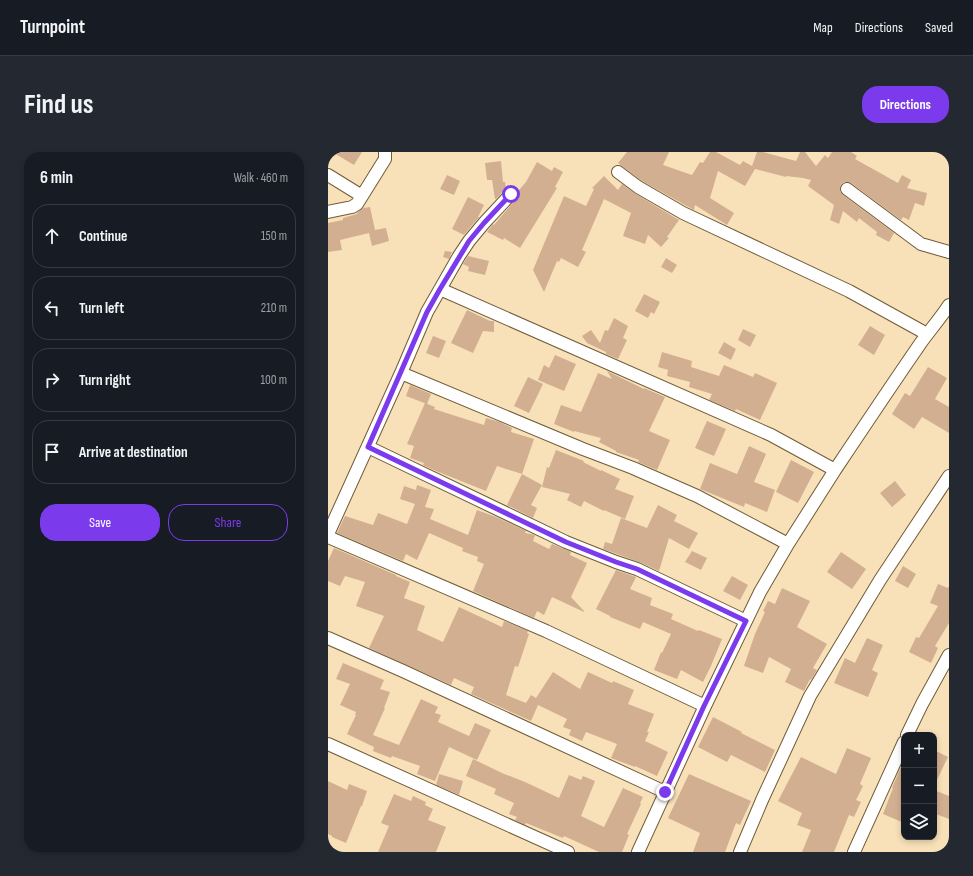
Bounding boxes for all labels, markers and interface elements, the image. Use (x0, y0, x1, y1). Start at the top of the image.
text: Turnpoint (20, 16, 85, 39)
text: Map (813, 19, 833, 36)
text: Directions (855, 19, 903, 36)
text: Saved (925, 19, 953, 36)
button: Directions (862, 86, 949, 123)
text: Find us (24, 88, 93, 121)
text: 6 min (40, 168, 73, 188)
text: Walk · 460 m (233, 170, 288, 186)
route start (502, 185, 520, 203)
icon: ahead (41, 225, 63, 247)
text: Continue (79, 227, 128, 246)
text: 150 m (261, 228, 287, 244)
icon: left (41, 297, 63, 319)
text: Turn left (79, 299, 124, 318)
text: 210 m (261, 300, 287, 316)
icon: right (41, 369, 63, 391)
text: Turn right (79, 371, 131, 390)
text: 100 m (260, 372, 287, 388)
icon: arrive (41, 441, 63, 463)
text: Arrive at destination (79, 443, 188, 462)
button: Save (40, 504, 160, 541)
button: Share (168, 504, 288, 541)
map controls (901, 732, 937, 840)
button: + (901, 732, 937, 768)
button: − (901, 768, 937, 804)
route end (656, 783, 674, 801)
button: layers (901, 804, 937, 840)

